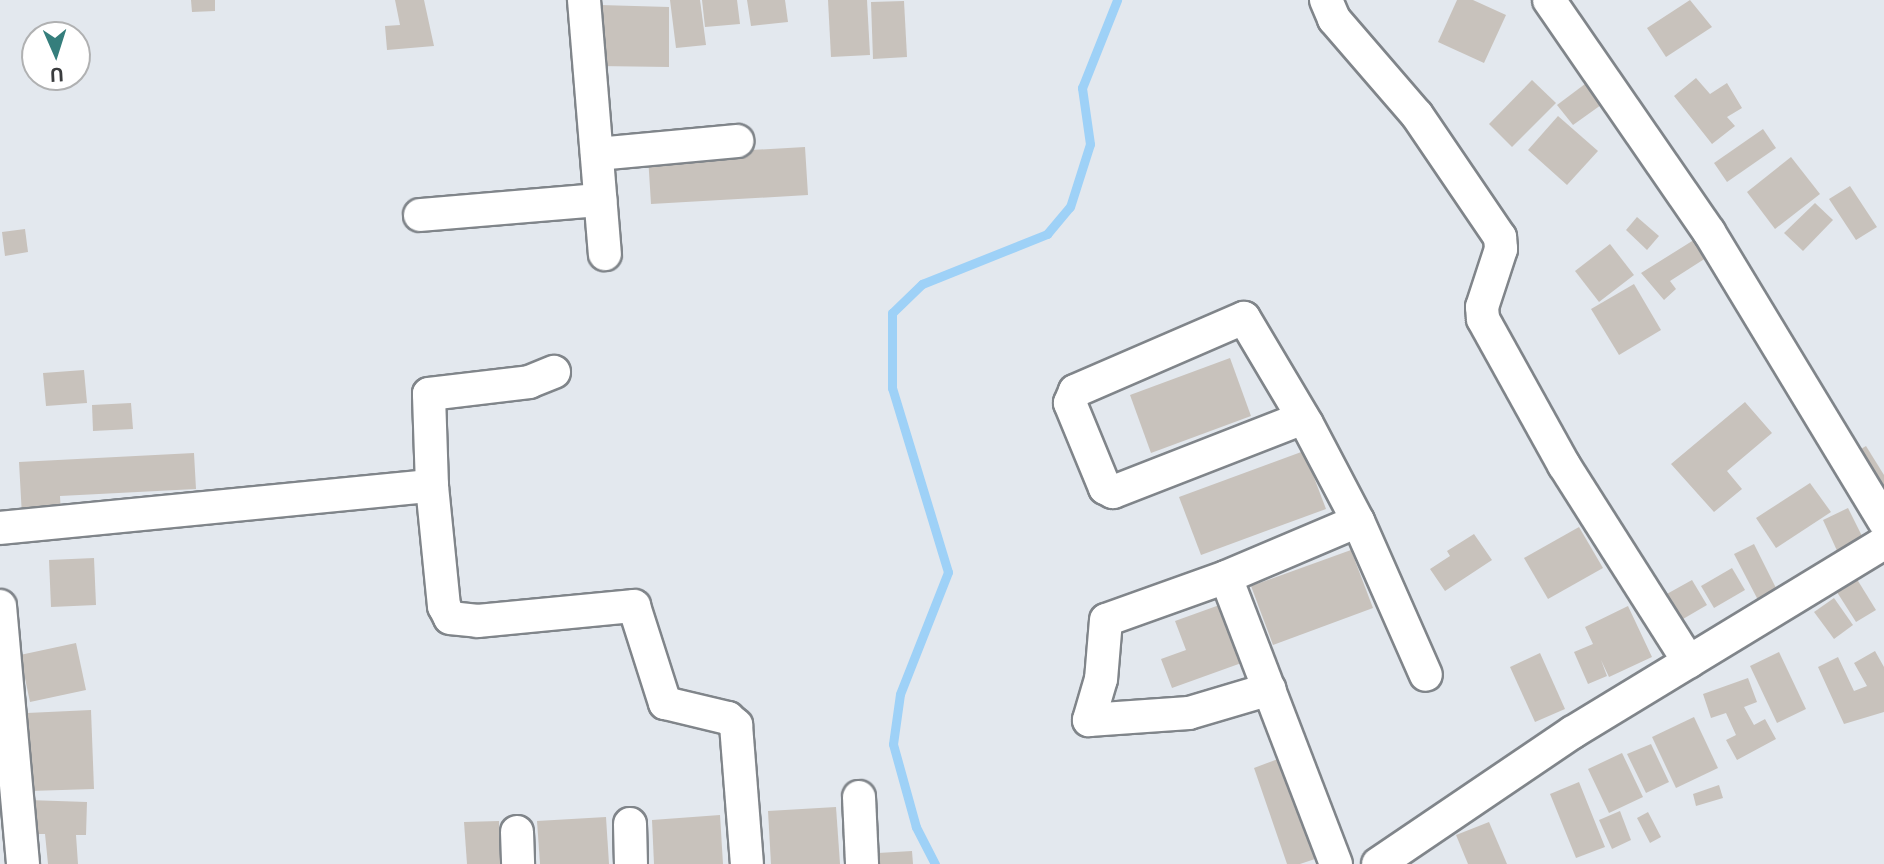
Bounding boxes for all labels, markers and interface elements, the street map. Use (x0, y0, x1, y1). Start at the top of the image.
north arrow (21, 21, 91, 91)
text: U (50, 64, 64, 86)

